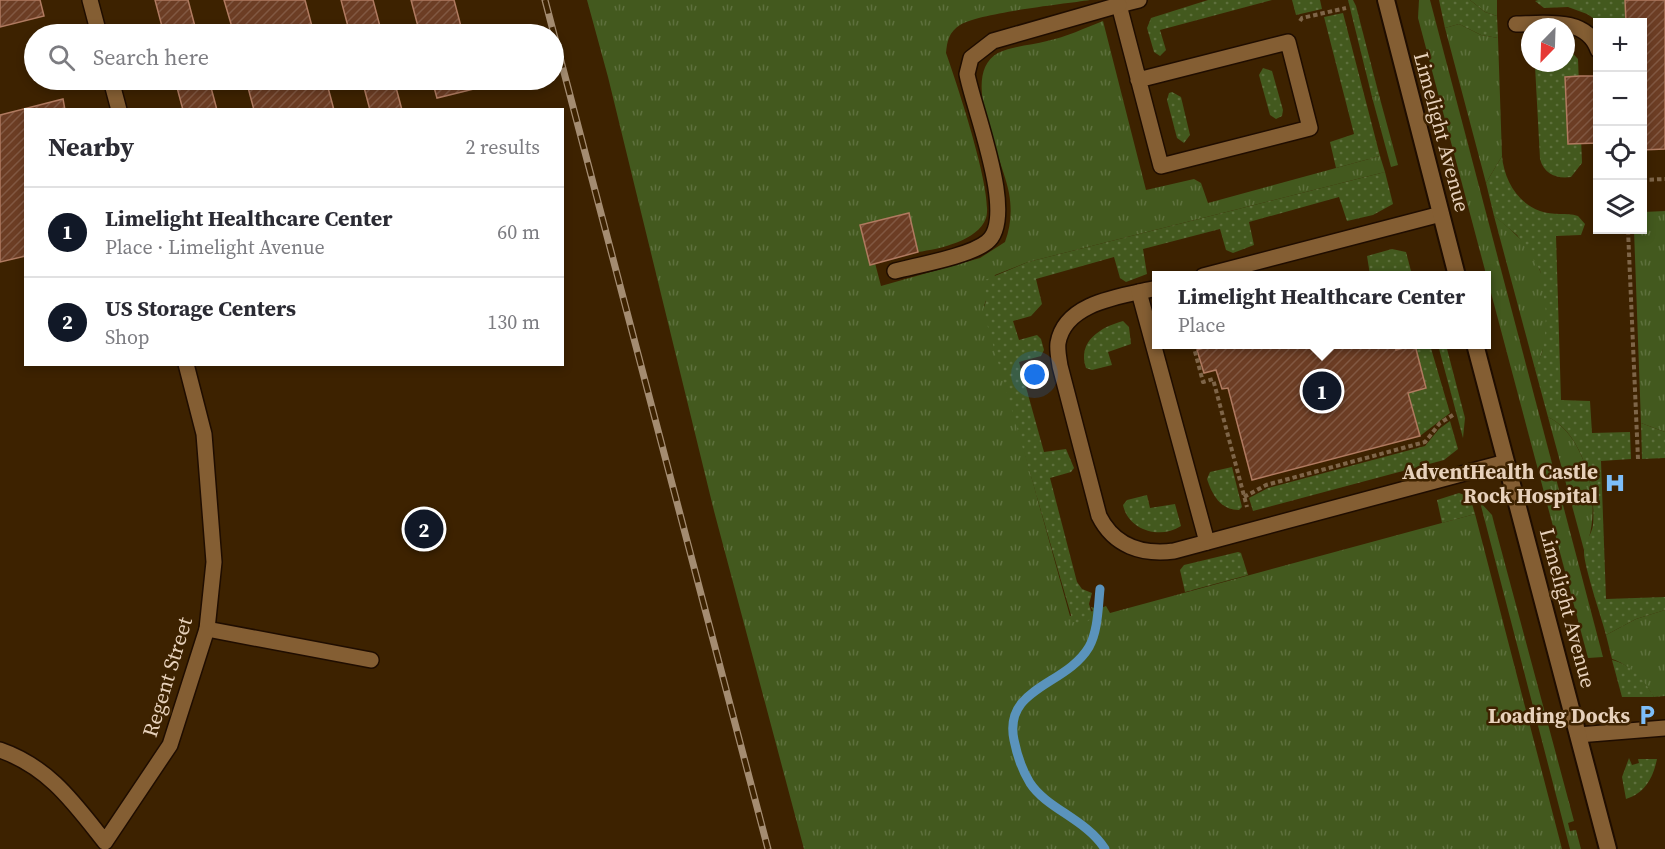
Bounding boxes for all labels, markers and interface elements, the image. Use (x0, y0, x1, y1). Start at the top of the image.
north arrow (1521, 18, 1575, 72)
map controls (1593, 18, 1647, 234)
button: + (1593, 18, 1647, 72)
search box (24, 24, 564, 90)
icon: search (45, 41, 78, 74)
text: Search here (93, 42, 209, 72)
street label: Limelight Avenue (1407, 49, 1477, 215)
button: − (1593, 72, 1647, 126)
button: locate (1593, 126, 1647, 180)
text: Nearby (48, 129, 134, 165)
text: 2 results (465, 133, 540, 161)
button: layers (1593, 180, 1647, 234)
text: Limelight Healthcare Center (105, 203, 393, 233)
text: 1 (62, 218, 73, 246)
text: 60 m (497, 218, 540, 246)
text: Place · Limelight Avenue (105, 233, 325, 261)
popup (1152, 271, 1491, 349)
text: Limelight Healthcare Center (1178, 281, 1465, 311)
text: US Storage Centers (105, 293, 296, 323)
text: 2 (62, 308, 73, 336)
text: 130 m (487, 308, 540, 336)
text: Place (1178, 311, 1225, 339)
text: Shop (105, 323, 150, 351)
your location (1020, 360, 1049, 389)
pin: 1 (1302, 368, 1342, 414)
place label: AdventHealth Castle Rock Hospital (1402, 457, 1598, 510)
hospital icon: AdventHealth Castle Rock Hospital (1603, 471, 1627, 495)
pin: 2 (404, 506, 444, 552)
street label: Limelight Avenue (1533, 525, 1603, 691)
street label: Regent Street (135, 613, 199, 741)
place label: Loading Docks (1488, 701, 1630, 730)
parking icon: Loading Docks (1635, 703, 1659, 727)

